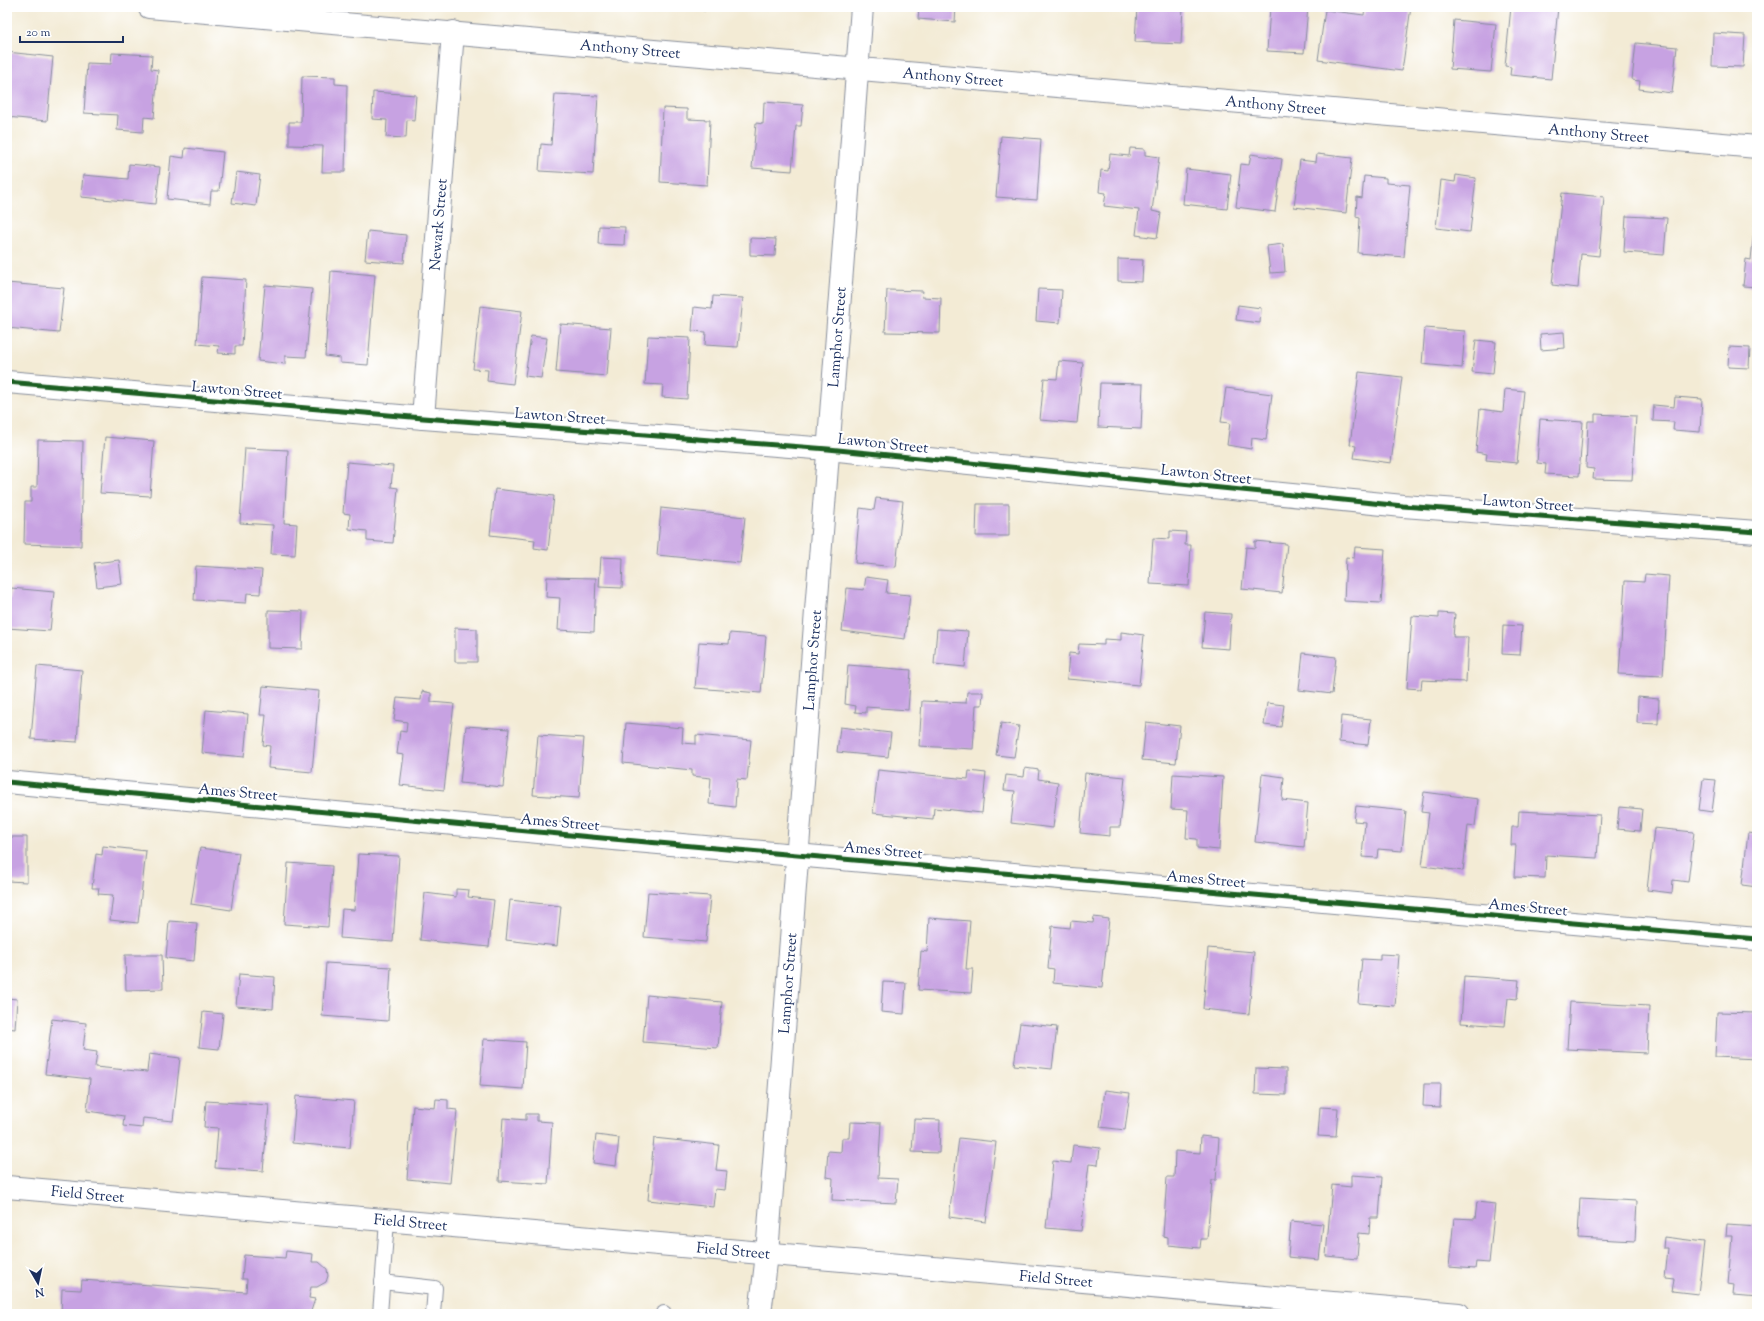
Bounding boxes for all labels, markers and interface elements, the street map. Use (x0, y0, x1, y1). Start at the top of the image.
scale bar (20, 18, 123, 44)
text: 20 m (26, 24, 51, 42)
street label: Anthony Street (579, 36, 681, 65)
street label: Anthony Street (902, 64, 1004, 93)
street label: Anthony Street (1224, 92, 1327, 121)
street label: Anthony Street (1547, 120, 1650, 150)
street label: Newark Street (425, 178, 454, 271)
street label: Lamphor Street (824, 286, 853, 388)
street label: Lawton Street (191, 377, 283, 406)
street label: Lawton Street (514, 404, 606, 431)
street label: Lawton Street (836, 429, 929, 460)
street label: Lawton Street (1159, 460, 1252, 491)
street label: Lawton Street (1482, 491, 1574, 518)
street label: Lamphor Street (799, 609, 828, 711)
street label: Ames Street (197, 780, 278, 807)
street label: Ames Street (519, 810, 600, 837)
street label: Ames Street (842, 838, 923, 865)
street label: Ames Street (1165, 867, 1246, 894)
street label: Ames Street (1487, 895, 1568, 922)
street label: Lamphor Street (775, 932, 803, 1034)
street label: Field Street (50, 1182, 125, 1209)
street label: Field Street (373, 1210, 448, 1237)
street label: Field Street (695, 1238, 771, 1266)
north arrow (18, 1263, 58, 1303)
street label: Field Street (1018, 1267, 1094, 1294)
text: N (34, 1283, 46, 1301)

